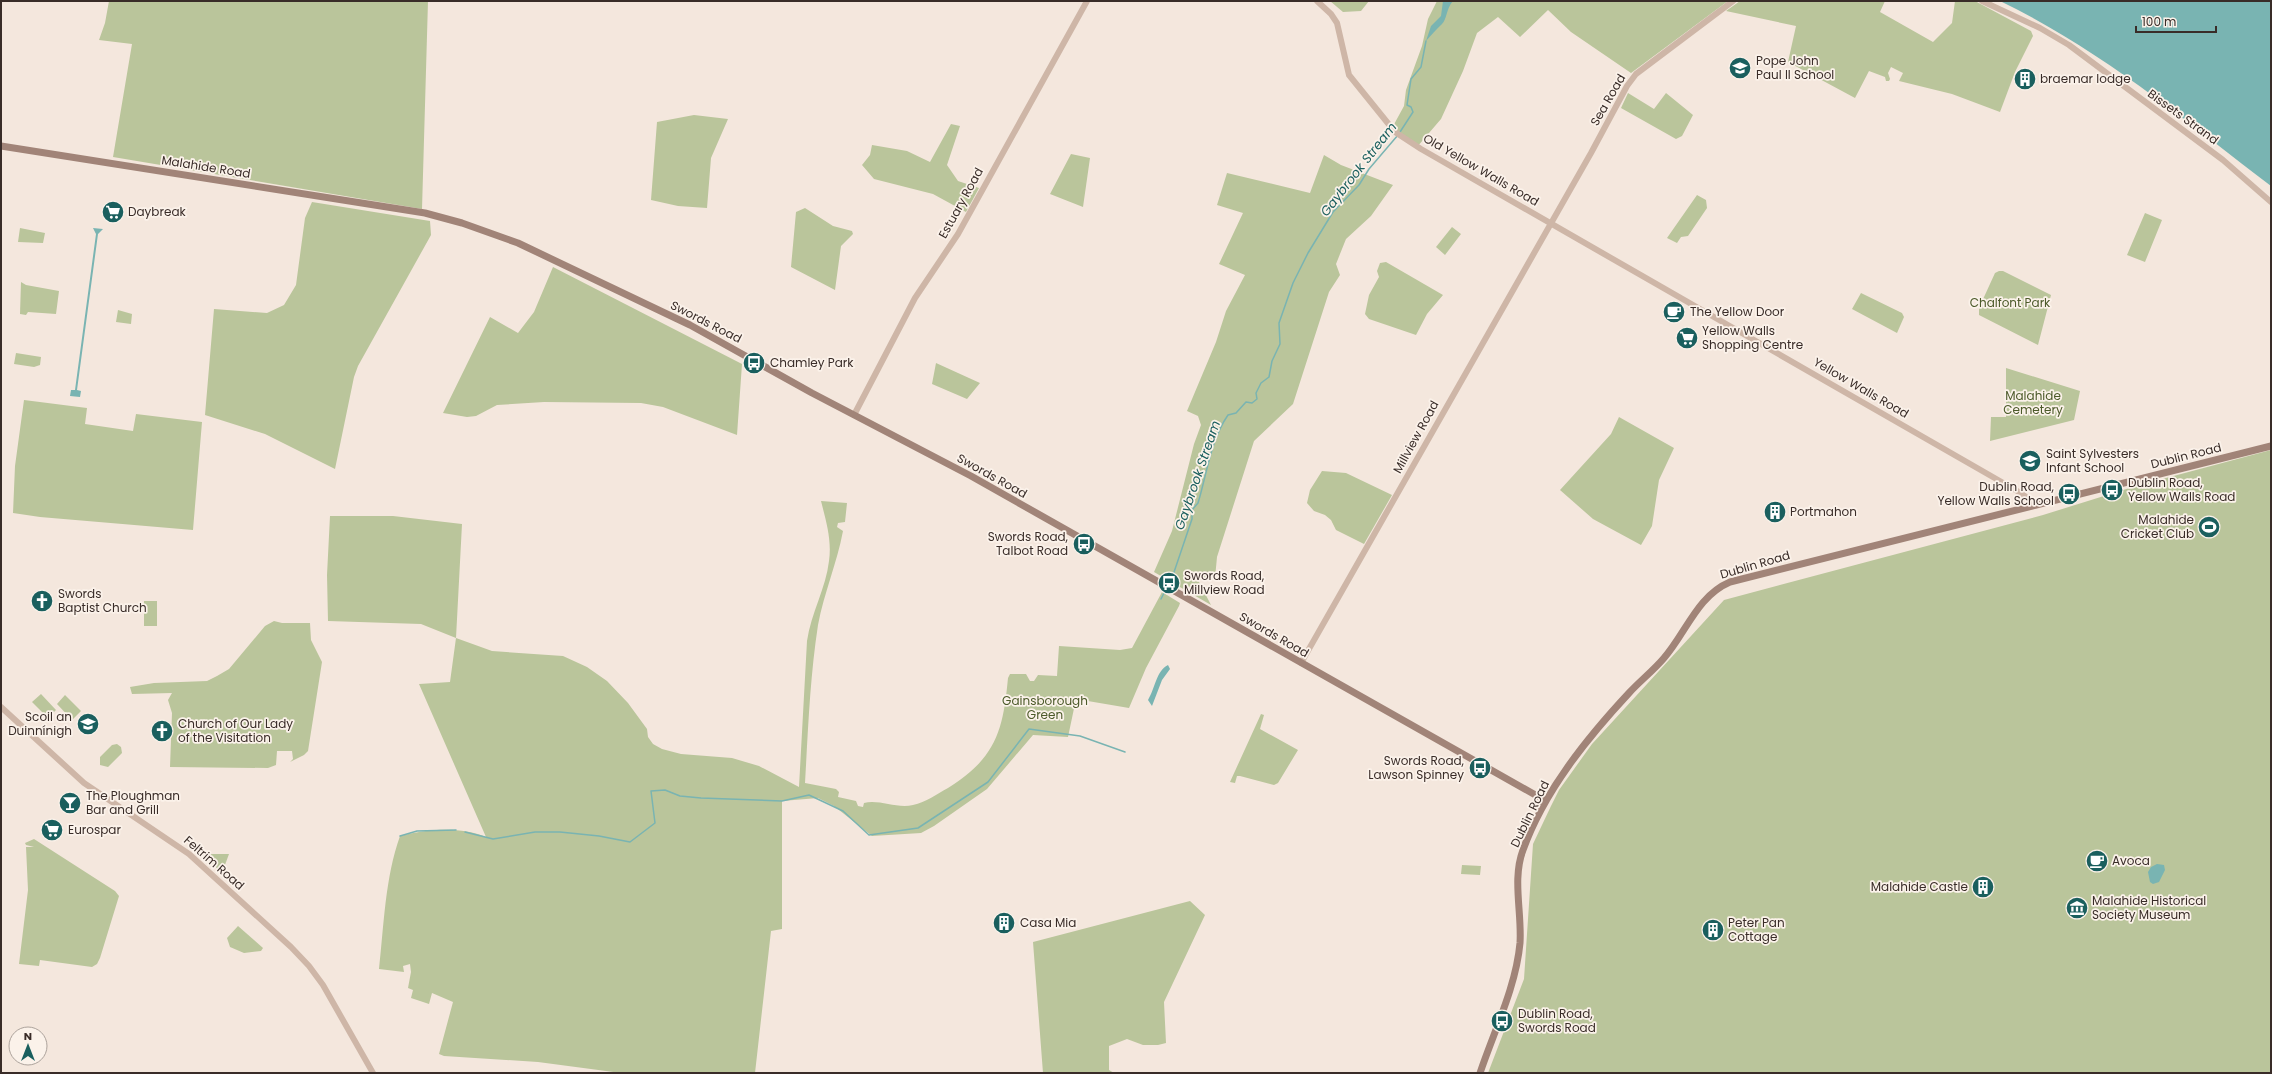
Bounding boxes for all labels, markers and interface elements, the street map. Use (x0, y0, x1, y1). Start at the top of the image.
scale bar (2136, 8, 2216, 34)
text: 100 m (2142, 13, 2176, 30)
place label: Pope John Paul II School (1756, 52, 1834, 83)
school or university icon: Pope John Paul II School (1727, 55, 1753, 81)
building icon: braemar lodge (2012, 66, 2038, 92)
place label: braemar lodge (2040, 70, 2131, 87)
street label: Sea Road (1586, 71, 1629, 129)
street label: Bissets Strand (2144, 85, 2222, 148)
water label: Gaybrook Stream (1316, 118, 1401, 220)
street label: Old Yellow Walls Road (1420, 129, 1542, 210)
street label: Malahide Road (160, 151, 252, 182)
street label: Estuary Road (934, 164, 987, 241)
supermarket icon: Daybreak (100, 199, 126, 225)
place label: Daybreak (128, 203, 186, 220)
park label: Chalfont Park (1970, 294, 2051, 311)
street label: Swords Road (668, 296, 745, 347)
cafe icon: The Yellow Door (1661, 299, 1687, 325)
place label: The Yellow Door (1690, 303, 1785, 320)
place label: Yellow Walls Shopping Centre (1702, 322, 1803, 353)
supermarket icon: Yellow Walls Shopping Centre (1674, 325, 1700, 351)
bus stop icon: Chamley Park (741, 350, 767, 376)
street label: Yellow Walls Road (1810, 353, 1912, 422)
place label: Chamley Park (770, 354, 854, 371)
park label: Malahide Cemetery (2003, 387, 2063, 418)
street label: Millview Road (1389, 397, 1443, 476)
water label: Gaybrook Stream (1170, 418, 1225, 532)
street label: Dublin Road (2149, 439, 2223, 473)
place label: Saint Sylvesters Infant School (2046, 445, 2139, 476)
school or university icon: Saint Sylvesters Infant School (2017, 448, 2043, 474)
street label: Swords Road (954, 449, 1030, 502)
place label: Dublin Road, Yellow Walls Road (2128, 474, 2235, 505)
bus stop icon: Dublin Road, Yellow Walls Road (2099, 477, 2125, 503)
place label: Dublin Road, Yellow Walls School (1937, 478, 2055, 509)
bus stop icon: Dublin Road, Yellow Walls School (2056, 481, 2082, 507)
building icon: Portmahon (1762, 499, 1788, 525)
place label: Portmahon (1790, 503, 1857, 520)
place label: Malahide Cricket Club (2121, 511, 2194, 542)
sports icon: Malahide Cricket Club (2196, 514, 2222, 540)
place label: Swords Road, Talbot Road (988, 528, 1069, 559)
bus stop icon: Swords Road, Talbot Road (1071, 531, 1097, 557)
street label: Dublin Road (1718, 546, 1792, 583)
place label: Swords Road, Millview Road (1184, 567, 1265, 598)
bus stop icon: Swords Road, Millview Road (1156, 570, 1182, 596)
place label: Swords Baptist Church (58, 585, 147, 616)
church icon: Swords Baptist Church (29, 588, 55, 614)
street label: Swords Road (1236, 608, 1312, 661)
park label: Gainsborough Green (1002, 692, 1088, 723)
place label: Scoil an Duinnínigh (8, 708, 72, 739)
school or university icon: Scoil an Duinnínigh (75, 711, 101, 737)
place label: Church of Our Lady of the Visitation (178, 715, 293, 746)
church icon: Church of Our Lady of the Visitation (149, 718, 175, 744)
place label: Swords Road, Lawson Spinney (1368, 752, 1465, 783)
bus stop icon: Swords Road, Lawson Spinney (1467, 755, 1493, 781)
street label: Dublin Road (1506, 778, 1553, 850)
place label: The Ploughman Bar and Grill (86, 787, 180, 818)
bar icon: The Ploughman Bar and Grill (57, 790, 83, 816)
supermarket icon: Eurospar (39, 817, 65, 843)
place label: Eurospar (68, 821, 121, 838)
street label: Feltrim Road (180, 832, 248, 894)
cafe icon: Avoca (2084, 848, 2110, 874)
place label: Avoca (2112, 852, 2150, 869)
building icon: Malahide Castle (1970, 874, 1996, 900)
place label: Malahide Castle (1871, 878, 1968, 895)
place label: Malahide Historical Society Museum (2092, 892, 2206, 923)
museum icon: Malahide Historical Society Museum (2064, 895, 2090, 921)
building icon: Casa Mia (991, 910, 1017, 936)
place label: Casa Mia (1020, 914, 1076, 931)
place label: Peter Pan Cottage (1728, 914, 1785, 945)
building icon: Peter Pan Cottage (1700, 917, 1726, 943)
place label: Dublin Road, Swords Road (1518, 1005, 1596, 1036)
bus stop icon: Dublin Road, Swords Road (1489, 1008, 1515, 1034)
north arrow (8, 1026, 48, 1066)
text: N (24, 1028, 32, 1044)

